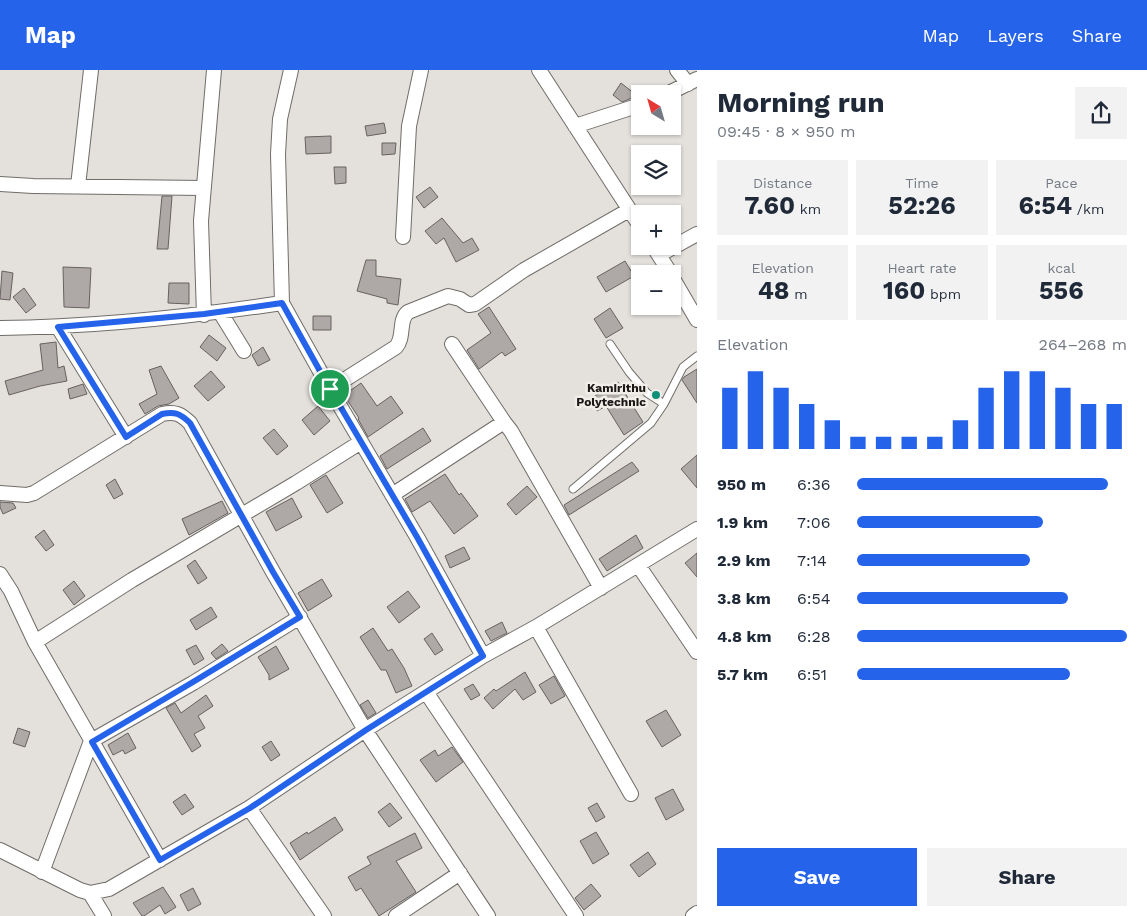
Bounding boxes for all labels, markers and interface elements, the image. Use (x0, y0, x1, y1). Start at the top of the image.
text: Map (25, 21, 76, 49)
text: Map (922, 25, 959, 46)
text: Layers (987, 25, 1044, 46)
text: Share (1072, 25, 1122, 46)
north arrow (631, 85, 681, 135)
map controls (631, 85, 681, 315)
text: Morning run (717, 86, 885, 119)
button: share (1075, 87, 1127, 139)
text: 09:45 · 8 × 950 m (717, 122, 855, 141)
button: layers (631, 145, 681, 195)
text: Distance (753, 175, 812, 191)
text: Time (905, 175, 939, 191)
text: Pace (1045, 175, 1078, 191)
text: 7.60 (744, 191, 795, 220)
text: 52:26 (888, 191, 956, 220)
text: 6:54 (1018, 191, 1072, 220)
text: km (795, 201, 821, 217)
text: /km (1072, 201, 1104, 217)
button: + (631, 205, 681, 255)
text: Elevation (751, 260, 814, 276)
text: Heart rate (887, 260, 957, 276)
text: kcal (1047, 260, 1075, 276)
button: − (631, 265, 681, 315)
text: 48 (758, 276, 790, 305)
text: 160 (883, 276, 925, 305)
text: 556 (1039, 276, 1084, 305)
text: m (790, 286, 808, 302)
text: bpm (925, 286, 961, 302)
text: Elevation (717, 335, 788, 354)
text: 264–268 m (1039, 335, 1127, 354)
pin (309, 368, 351, 410)
icon: arrive (316, 375, 344, 403)
place label: Kamirithu Polytechnic (576, 381, 646, 409)
marker: Kamirithu Polytechnic (650, 389, 662, 401)
text: 950 m (717, 475, 766, 494)
text: 6:36 (797, 475, 831, 494)
text: 1.9 km (717, 513, 768, 532)
text: 7:06 (797, 513, 830, 532)
text: 2.9 km (717, 551, 771, 570)
text: 7:14 (797, 551, 827, 570)
text: 3.8 km (717, 589, 771, 608)
text: 6:54 (797, 589, 831, 608)
text: 4.8 km (717, 627, 772, 646)
text: 6:28 (797, 627, 831, 646)
text: 5.7 km (717, 665, 768, 684)
text: 6:51 (797, 665, 827, 684)
button: Save (717, 848, 917, 906)
button: Share (927, 848, 1127, 906)

